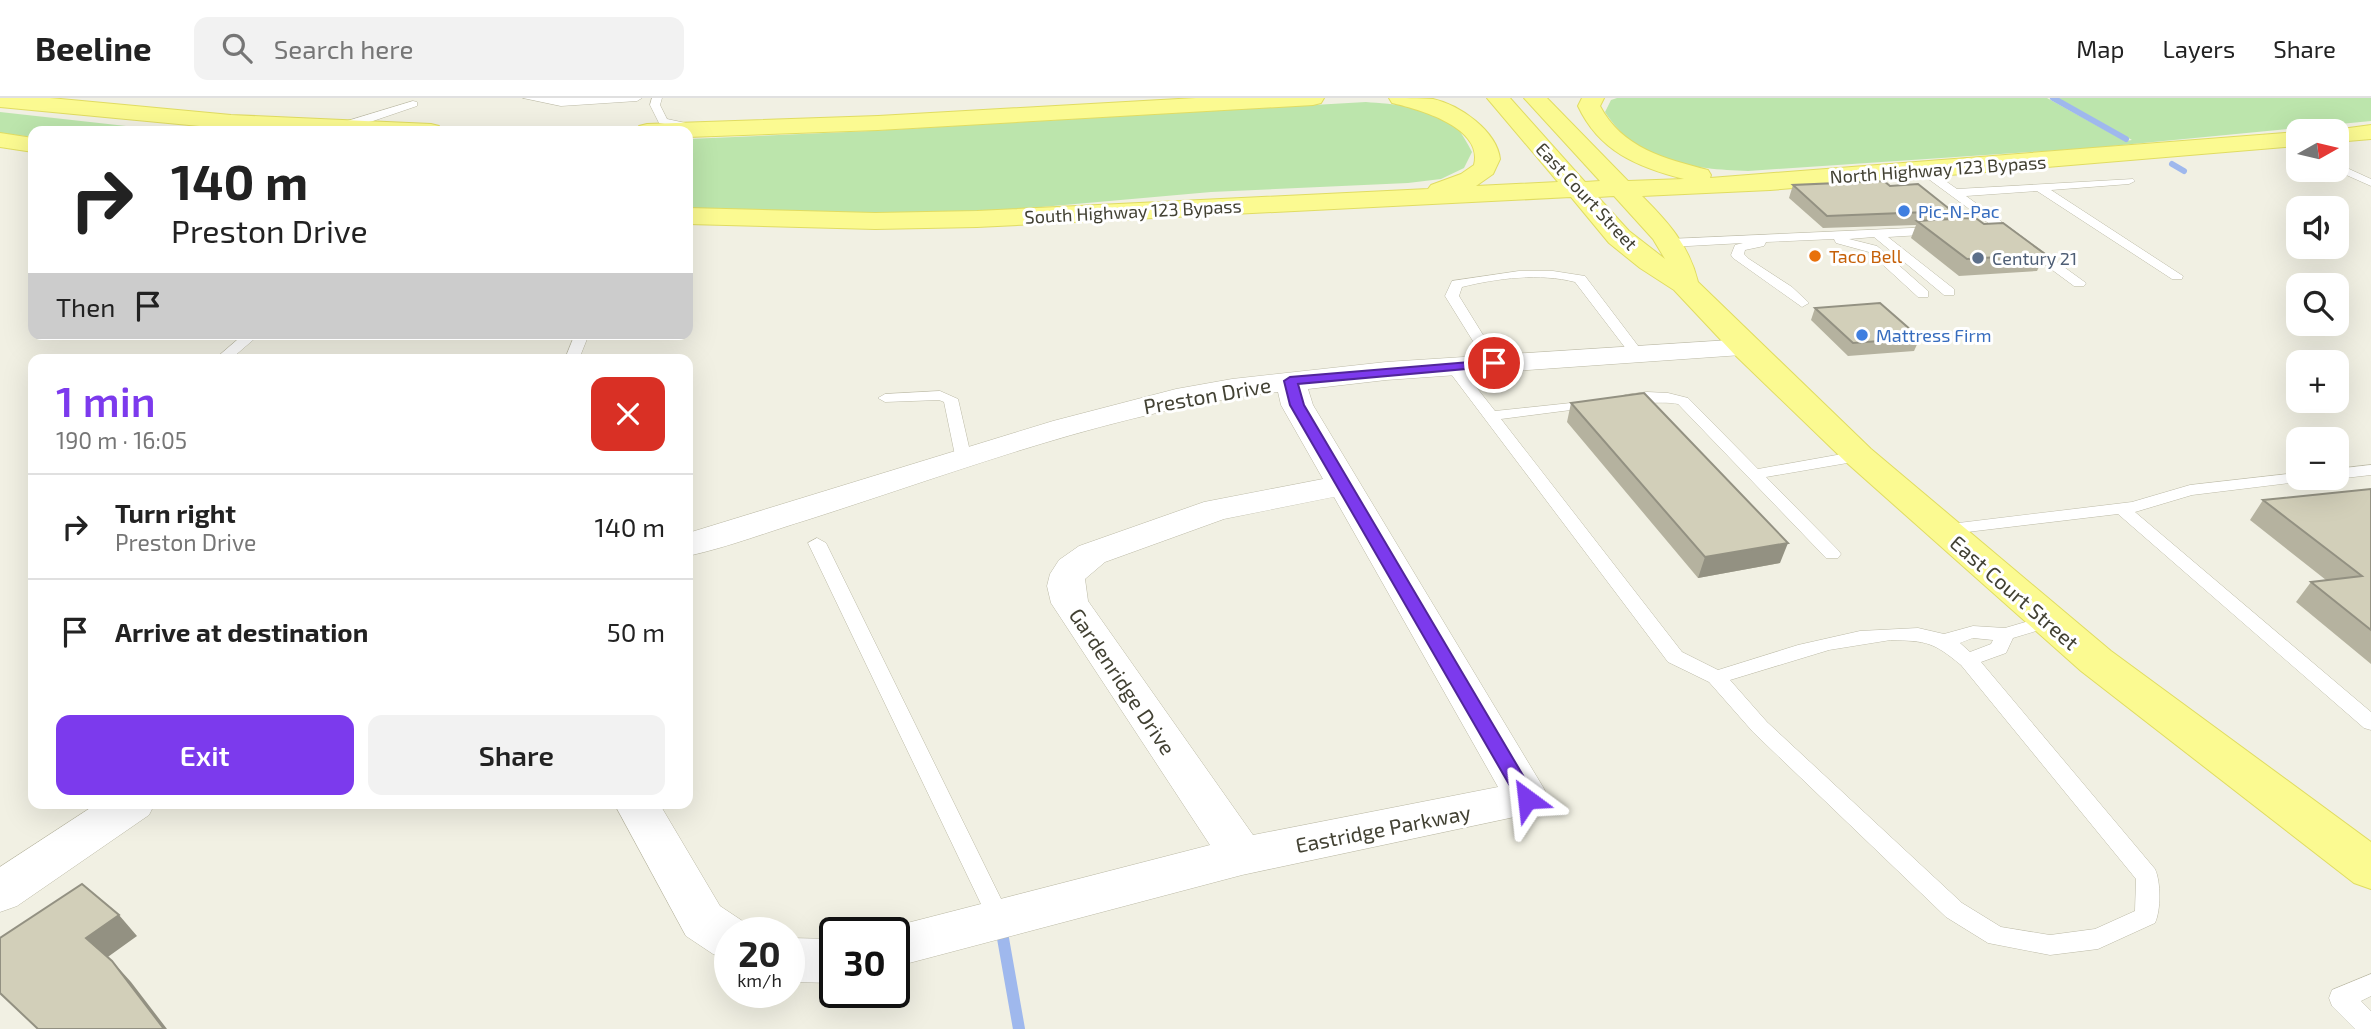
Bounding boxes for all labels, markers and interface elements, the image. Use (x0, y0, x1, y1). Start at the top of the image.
search box (194, 17, 684, 80)
text: Beeline (35, 28, 152, 68)
icon: search (218, 29, 256, 67)
text: Search here (274, 33, 413, 64)
text: Map (2076, 34, 2124, 63)
text: Layers (2162, 34, 2235, 63)
text: Share (2273, 34, 2336, 63)
north arrow (2286, 119, 2348, 182)
map controls (2286, 119, 2349, 490)
street label: East Court Street (1532, 138, 1642, 254)
street label: North Highway 123 Bypass (1829, 150, 2047, 188)
text: 140 m (171, 151, 308, 210)
icon: right (56, 154, 147, 245)
street label: South Highway 123 Bypass (1024, 194, 1242, 228)
button: sound (2286, 196, 2349, 259)
place label: Pic-N-Pac (1918, 200, 2000, 222)
marker: Pic-N-Pac (1896, 203, 1912, 219)
text: Preston Drive (171, 211, 368, 249)
place label: Taco Bell (1829, 245, 1903, 267)
place label: Century 21 (1992, 247, 2077, 269)
marker: Taco Bell (1807, 248, 1823, 264)
marker: Century 21 (1970, 250, 1986, 266)
button: search (2286, 273, 2349, 336)
icon: arrive (129, 287, 167, 325)
text: Then (56, 291, 115, 322)
place label: Mattress Firm (1876, 324, 1992, 346)
marker: Mattress Firm (1854, 327, 1870, 343)
pin (1464, 333, 1524, 393)
icon: arrive (1475, 344, 1513, 382)
button: + (2286, 350, 2349, 413)
street label: Preston Drive (1141, 371, 1273, 419)
text: 1 min (56, 375, 156, 425)
button: close (591, 377, 665, 451)
text: 190 m · 16:05 (56, 426, 187, 454)
button: − (2286, 427, 2349, 490)
text: Turn right (115, 497, 236, 528)
icon: right (56, 508, 94, 546)
text: 140 m (594, 511, 665, 542)
text: Preston Drive (115, 528, 256, 556)
street label: East Court Street (1946, 529, 2084, 655)
street label: Gardenridge Drive (1065, 603, 1181, 759)
icon: arrive (56, 613, 94, 651)
text: Arrive at destination (115, 616, 368, 647)
text: 50 m (607, 616, 665, 647)
button: Exit (56, 715, 354, 795)
button: Share (368, 715, 665, 795)
position arrow (1490, 762, 1564, 836)
street label: Eastridge Parkway (1293, 799, 1473, 857)
speed limit sign: 30 (819, 917, 910, 1008)
text: 20 (738, 932, 781, 974)
text: km/h (737, 969, 782, 991)

